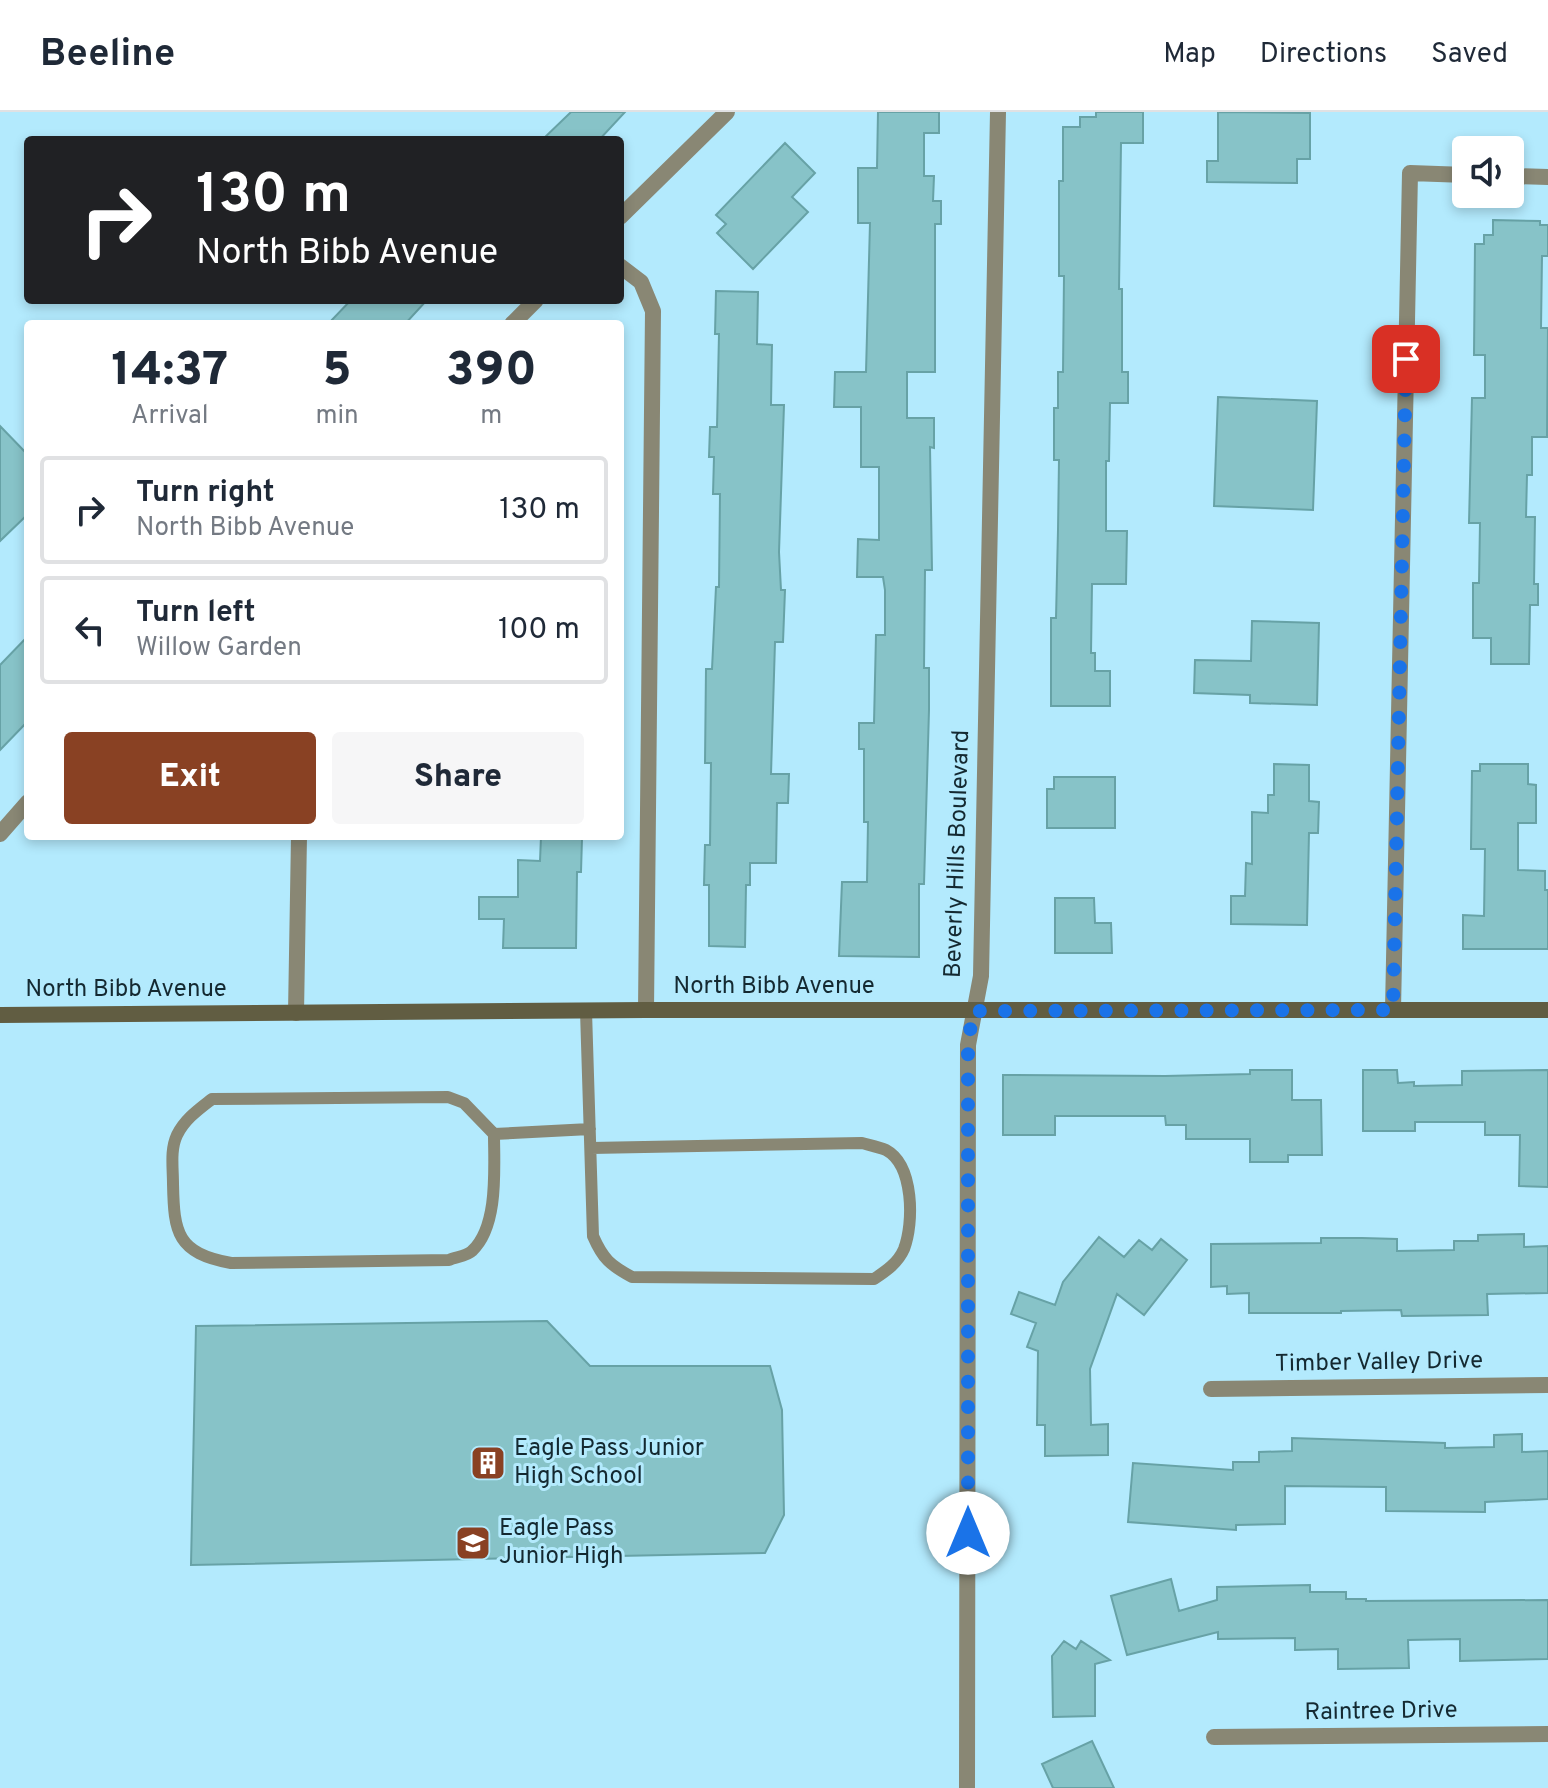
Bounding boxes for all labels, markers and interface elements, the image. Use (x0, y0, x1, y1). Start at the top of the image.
text: Beeline (40, 31, 175, 80)
text: Map (1163, 37, 1216, 73)
text: Directions (1260, 37, 1387, 73)
text: Saved (1431, 37, 1508, 73)
map controls (1452, 136, 1524, 208)
button: sound (1452, 136, 1524, 208)
text: 130 m (196, 162, 351, 232)
icon: right (64, 168, 168, 272)
text: North Bibb Avenue (196, 231, 498, 277)
pin (1372, 325, 1440, 393)
icon: arrive (1384, 337, 1428, 381)
text: 14:37 (111, 342, 228, 402)
text: 5 (322, 342, 352, 402)
text: 390 (446, 342, 537, 402)
text: Arrival (131, 400, 208, 433)
text: min (315, 400, 359, 433)
text: m (480, 400, 502, 433)
text: Turn right (136, 475, 274, 512)
icon: right (68, 488, 112, 532)
text: 130 m (499, 492, 580, 529)
text: North Bibb Avenue (136, 512, 354, 545)
text: Turn left (136, 595, 256, 632)
icon: left (68, 608, 112, 652)
text: 100 m (498, 612, 580, 649)
text: Willow Garden (136, 632, 302, 665)
street label: Beverly Hills Boulevard (939, 729, 977, 979)
button: Exit (64, 732, 316, 824)
button: Share (332, 732, 584, 824)
street label: North Bibb Avenue (673, 972, 875, 1002)
street label: North Bibb Avenue (25, 975, 227, 1005)
street label: Timber Valley Drive (1275, 1346, 1483, 1380)
place label: Eagle Pass Junior High School (514, 1434, 704, 1492)
building icon: Eagle Pass Junior High School (469, 1444, 507, 1482)
position arrow (926, 1491, 1010, 1575)
place label: Eagle Pass Junior High (499, 1514, 624, 1572)
school or university icon: Eagle Pass Junior High (454, 1524, 492, 1562)
street label: Raintree Drive (1304, 1696, 1458, 1728)

